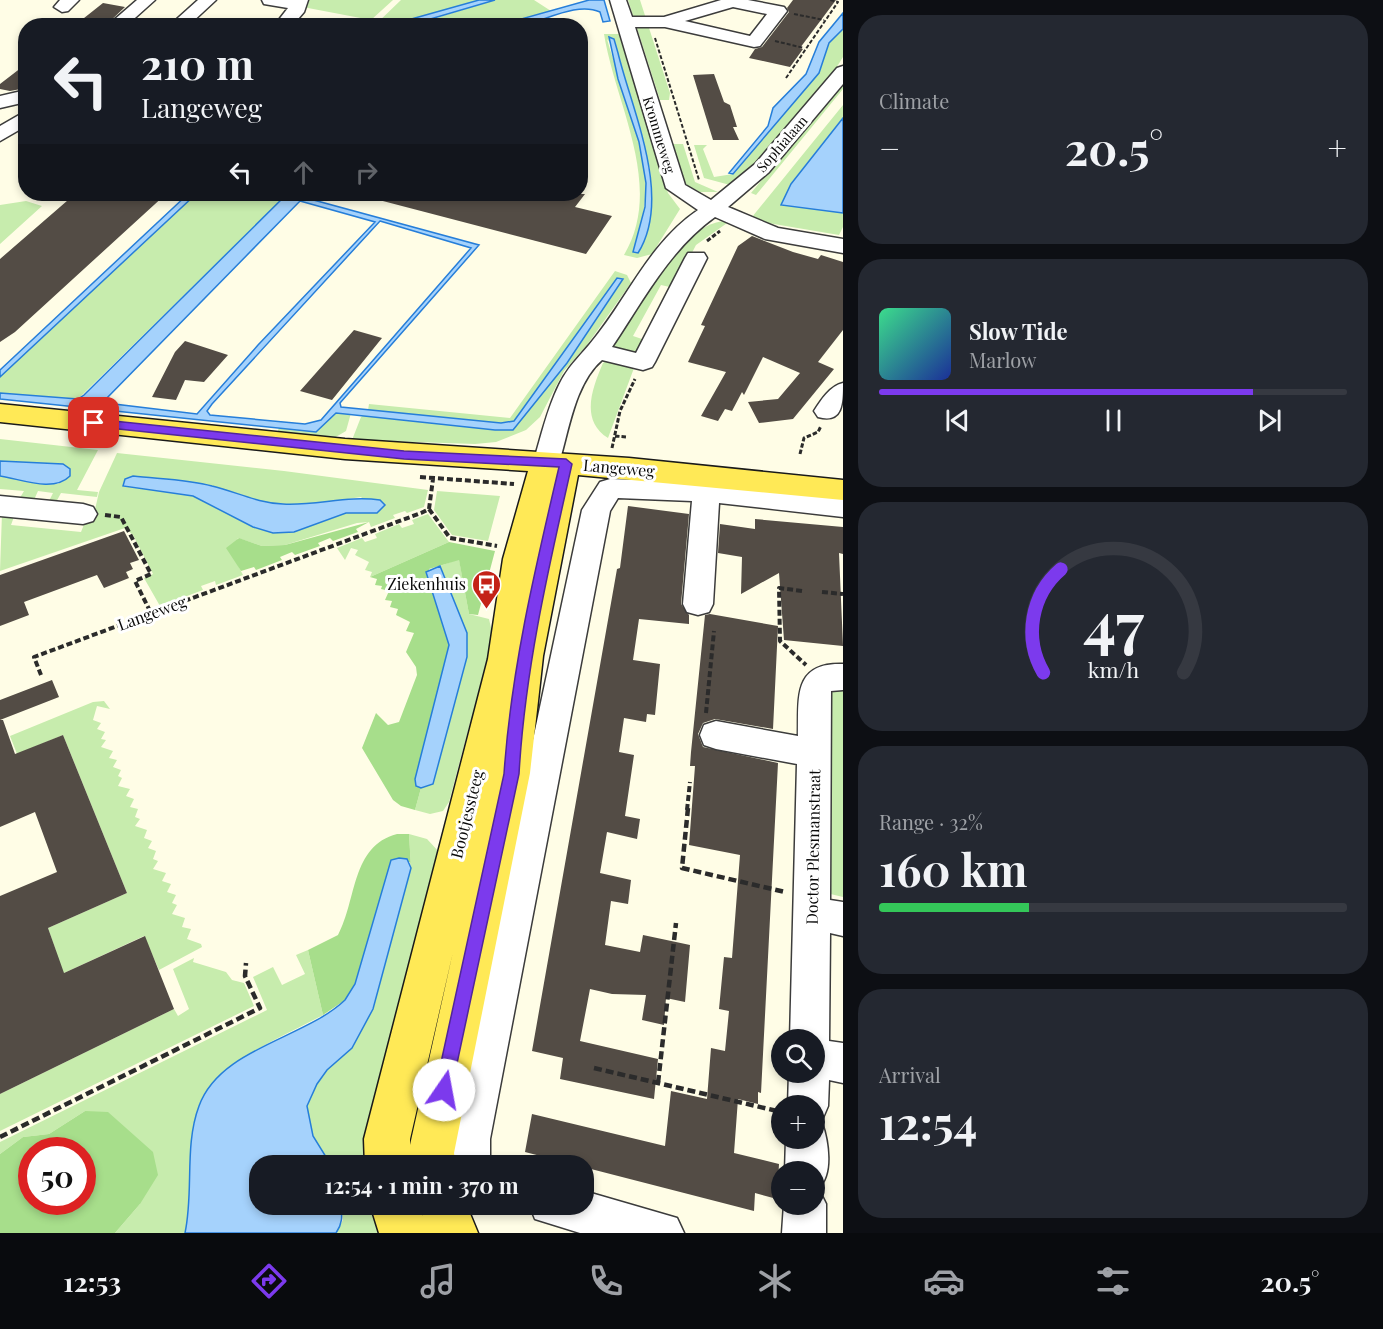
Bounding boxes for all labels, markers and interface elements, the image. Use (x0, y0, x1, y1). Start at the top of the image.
text: 210 m (141, 35, 254, 91)
icon: left (42, 42, 120, 120)
text: Climate (879, 87, 949, 114)
text: Langeweg (141, 89, 262, 125)
street label: Krommeweg (639, 94, 680, 176)
street label: Sophialaan (752, 111, 812, 176)
text: 20.5° (1065, 117, 1163, 177)
text: − (879, 125, 900, 169)
text: + (1328, 125, 1347, 169)
icon: left (224, 156, 257, 189)
icon: ahead (287, 156, 320, 189)
icon: right (350, 156, 383, 189)
text: Slow Tide (969, 316, 1068, 346)
text: Marlow (969, 346, 1037, 373)
pin (68, 397, 119, 448)
icon: previous (941, 404, 974, 437)
icon: pause (1097, 404, 1130, 437)
icon: next (1253, 404, 1286, 437)
icon: arrive (77, 406, 110, 439)
street label: Langeweg (582, 454, 656, 481)
bus stop icon: Ziekenhuis (471, 568, 503, 610)
place label: Ziekenhuis (387, 573, 466, 594)
text: 47 (1083, 580, 1144, 664)
street label: Langeweg (114, 590, 190, 635)
text: km/h (1087, 656, 1139, 684)
street label: Bootjessteeg (445, 767, 488, 860)
street label: Doctor Plesmanstraat (801, 769, 824, 925)
text: Range · 32% (879, 808, 983, 835)
text: 160 km (879, 838, 1028, 898)
map controls (771, 1029, 825, 1215)
button: search (771, 1029, 825, 1083)
position arrow (412, 1058, 476, 1122)
text: Arrival (879, 1061, 941, 1088)
text: 12:54 (879, 1091, 977, 1151)
button: + (771, 1095, 825, 1149)
speed limit sign: 50 (18, 1137, 96, 1215)
button: − (771, 1161, 825, 1215)
text: 12:54 · 1 min · 370 m (324, 1170, 519, 1200)
icon: directions (248, 1260, 290, 1302)
icon: music (417, 1260, 459, 1302)
icon: phone (585, 1260, 627, 1302)
icon: climate (754, 1260, 796, 1302)
icon: car (923, 1260, 965, 1302)
icon: filters (1092, 1260, 1134, 1302)
text: 12:53 (63, 1263, 121, 1299)
text: 20.5° (1260, 1263, 1320, 1299)

